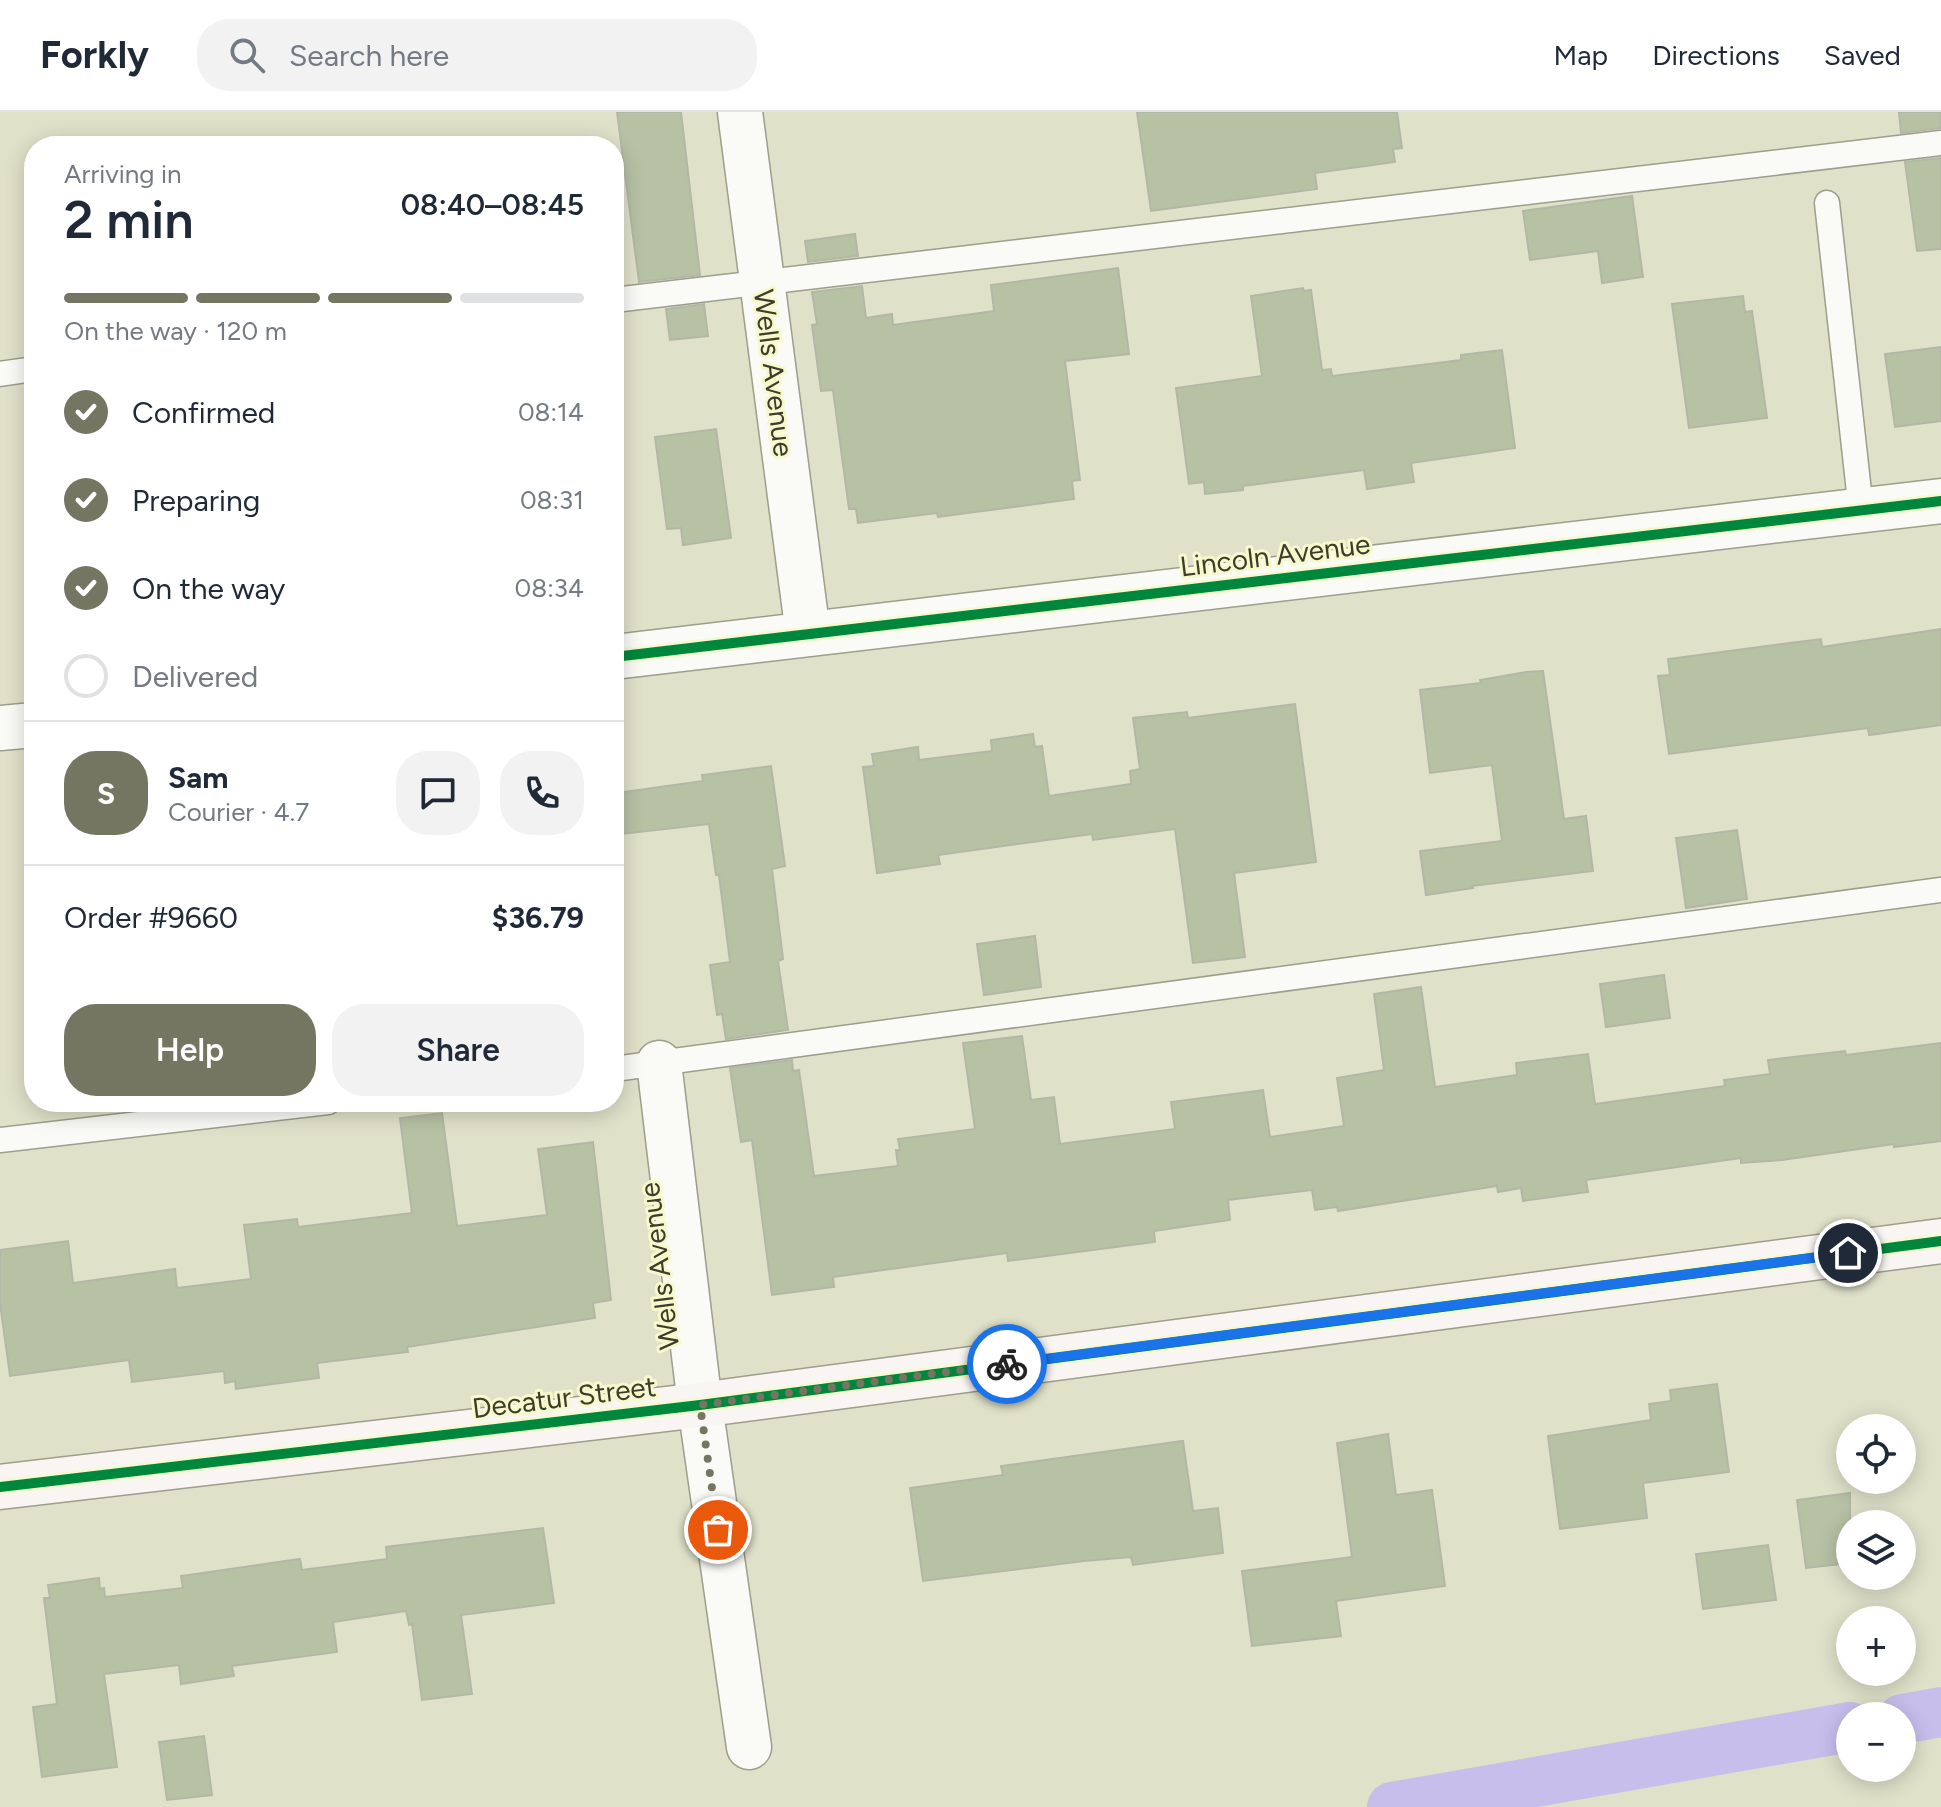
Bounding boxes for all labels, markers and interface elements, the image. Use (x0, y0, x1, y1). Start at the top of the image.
search box (197, 19, 757, 91)
text: Forkly (40, 32, 149, 78)
icon: search (225, 33, 269, 77)
text: Search here (289, 37, 449, 74)
text: Map (1554, 38, 1608, 72)
text: Directions (1652, 38, 1780, 72)
text: Saved (1824, 38, 1901, 72)
text: Arriving in (64, 158, 182, 190)
text: 08:40–08:45 (401, 186, 584, 223)
text: 2 min (64, 189, 193, 251)
street label: Wells Avenue (747, 288, 801, 458)
text: On the way · 120 m (64, 315, 287, 347)
icon: check (64, 390, 108, 434)
text: Confirmed (132, 394, 275, 431)
text: 08:14 (518, 396, 584, 428)
icon: check (64, 478, 108, 522)
text: Preparing (132, 482, 260, 519)
text: 08:31 (520, 484, 584, 516)
street label: Lincoln Avenue (1178, 526, 1372, 584)
icon: check (64, 566, 108, 610)
text: On the way (132, 570, 285, 607)
text: 08:34 (515, 572, 584, 604)
text: Delivered (132, 658, 258, 695)
button: chat (396, 751, 480, 835)
button: phone (500, 751, 584, 835)
text: Sam (168, 759, 228, 796)
text: S (97, 775, 115, 812)
text: Courier · 4.7 (168, 796, 309, 828)
text: Order #9660 (64, 899, 238, 936)
text: $36.79 (492, 899, 584, 936)
button: Help (64, 1004, 316, 1096)
button: Share (332, 1004, 584, 1096)
street label: Wells Avenue (632, 1181, 686, 1351)
pin (1814, 1219, 1882, 1287)
icon: home (1826, 1231, 1870, 1275)
courier (967, 1324, 1047, 1404)
icon: bike (985, 1342, 1029, 1386)
street label: Decatur Street (470, 1369, 658, 1425)
map controls (1836, 1414, 1916, 1782)
button: locate (1836, 1414, 1916, 1494)
pin (684, 1496, 752, 1564)
icon: bag (696, 1508, 740, 1552)
button: layers (1836, 1510, 1916, 1590)
button: + (1836, 1606, 1916, 1686)
button: − (1836, 1702, 1916, 1782)

